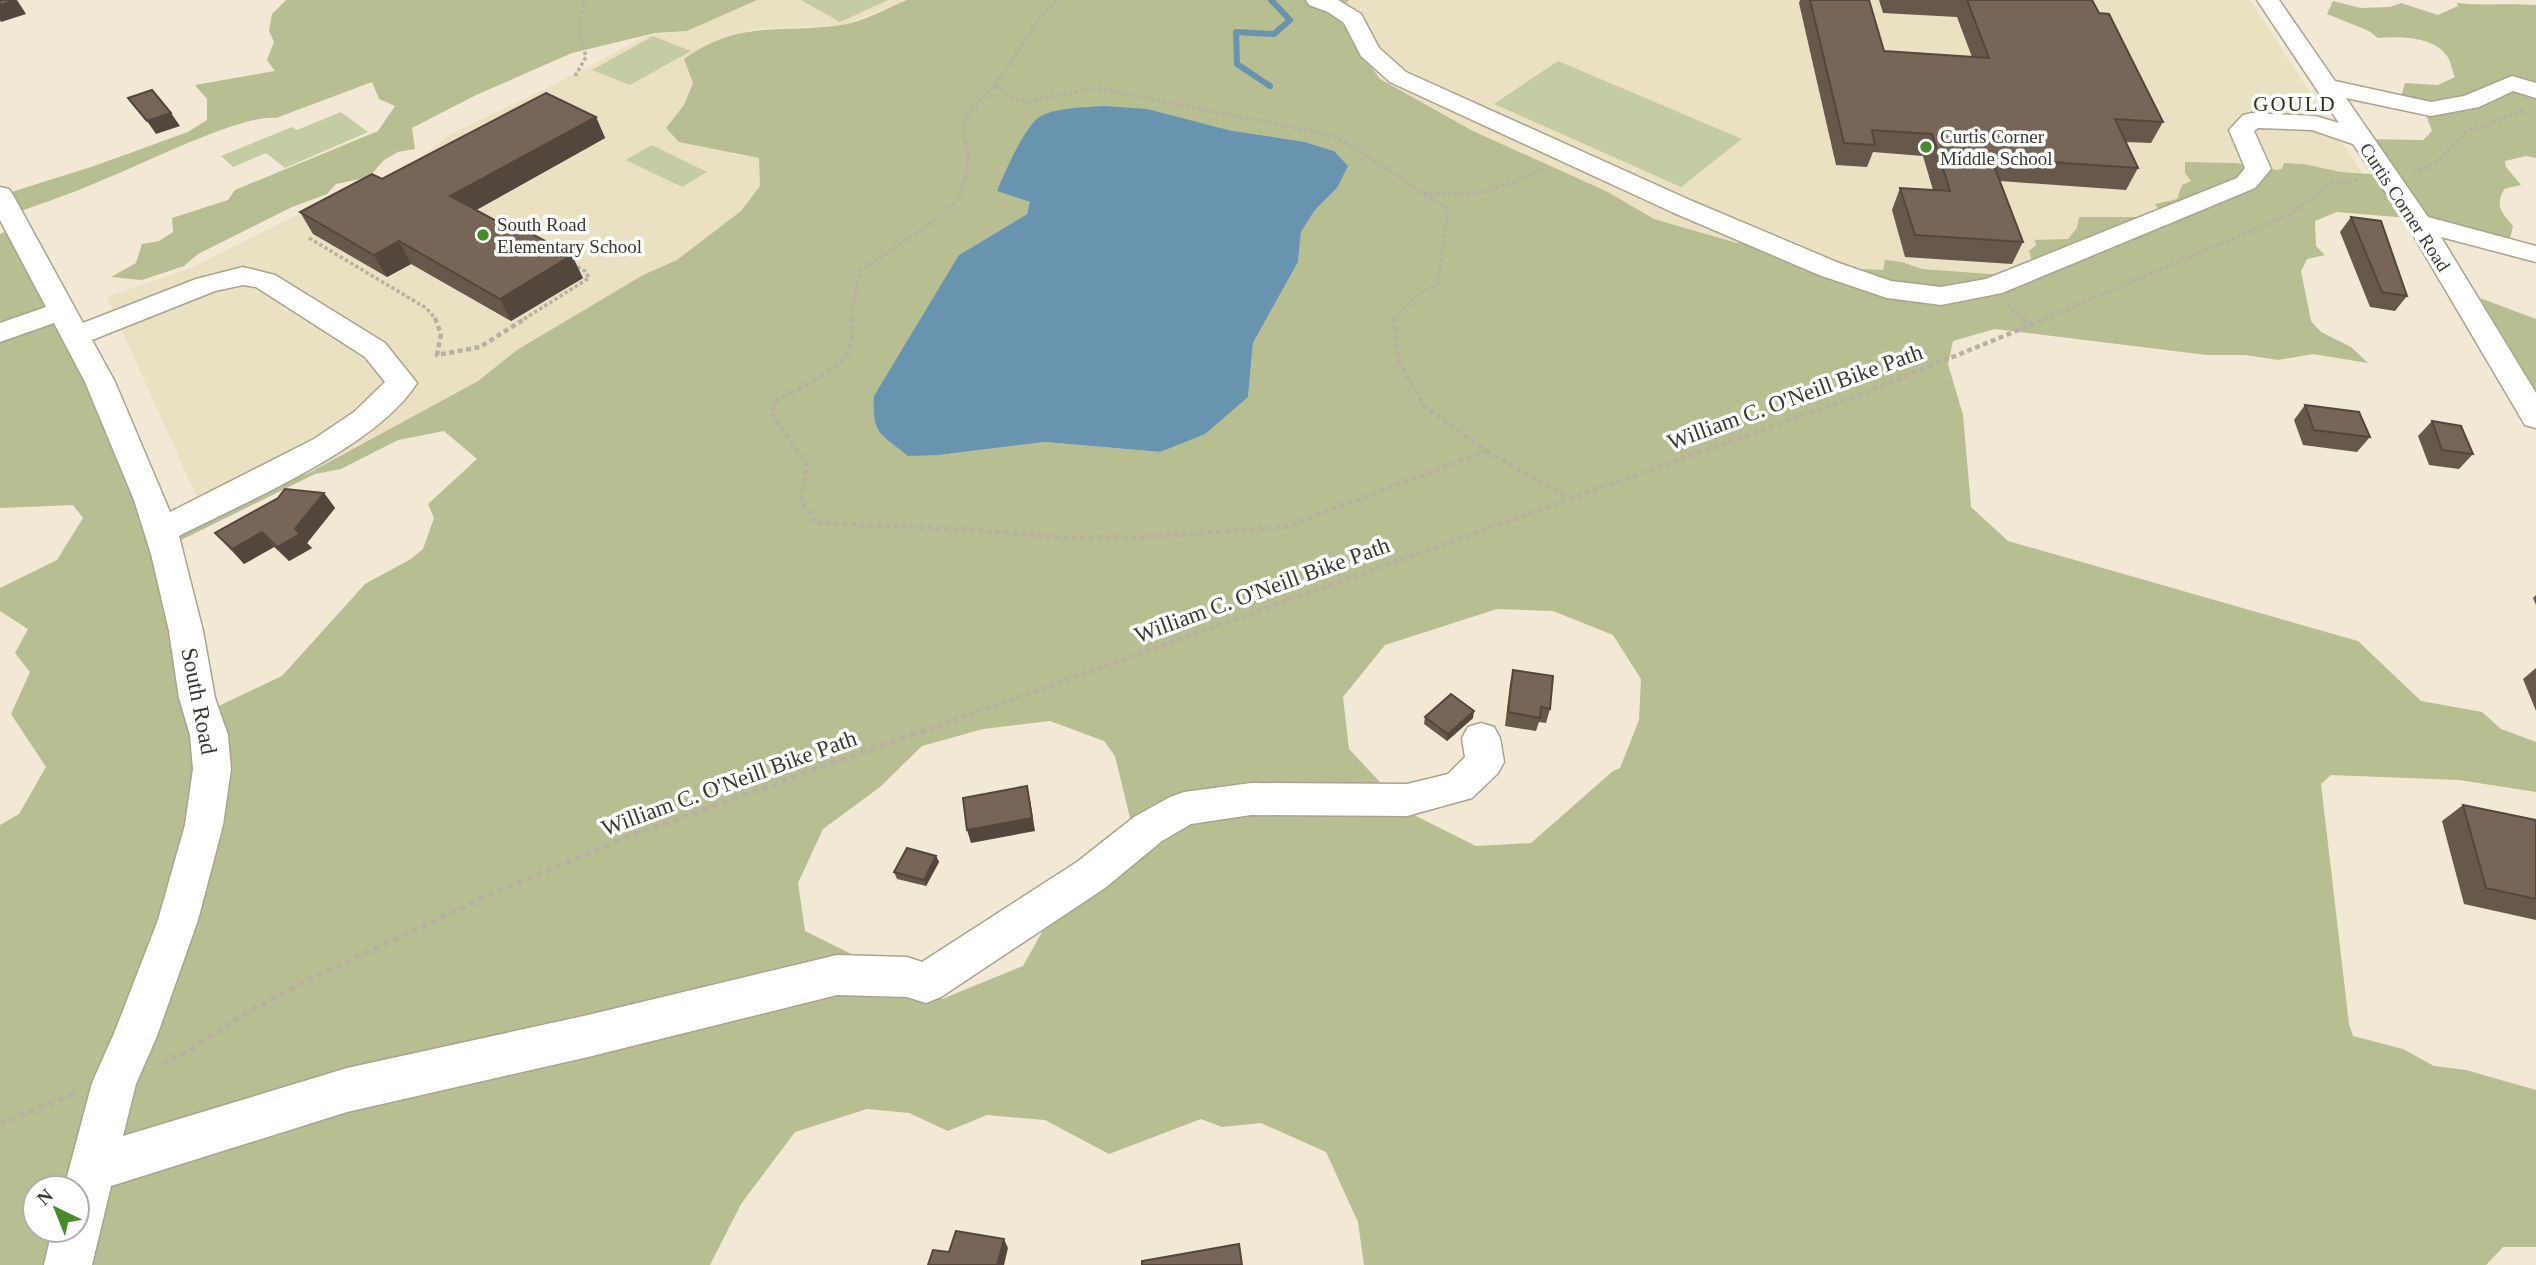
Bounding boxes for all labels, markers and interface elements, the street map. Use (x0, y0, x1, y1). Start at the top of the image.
district label: GOULD (2253, 92, 2337, 116)
place label: Curtis Corner Middle School (1940, 126, 2052, 169)
marker: Curtis Corner Middle School (1918, 139, 1934, 155)
street label: Curtis Corner Road (2356, 139, 2455, 276)
place label: South Road Elementary School (497, 214, 642, 257)
marker: South Road Elementary School (475, 227, 491, 243)
street label: William C. O'Neill Bike Path (1664, 339, 1926, 455)
street label: William C. O'Neill Bike Path (1131, 532, 1393, 648)
street label: South Road (176, 646, 222, 757)
street label: William C. O'Neill Bike Path (598, 725, 860, 841)
north arrow (21, 1174, 91, 1244)
text: N (33, 1184, 57, 1209)

